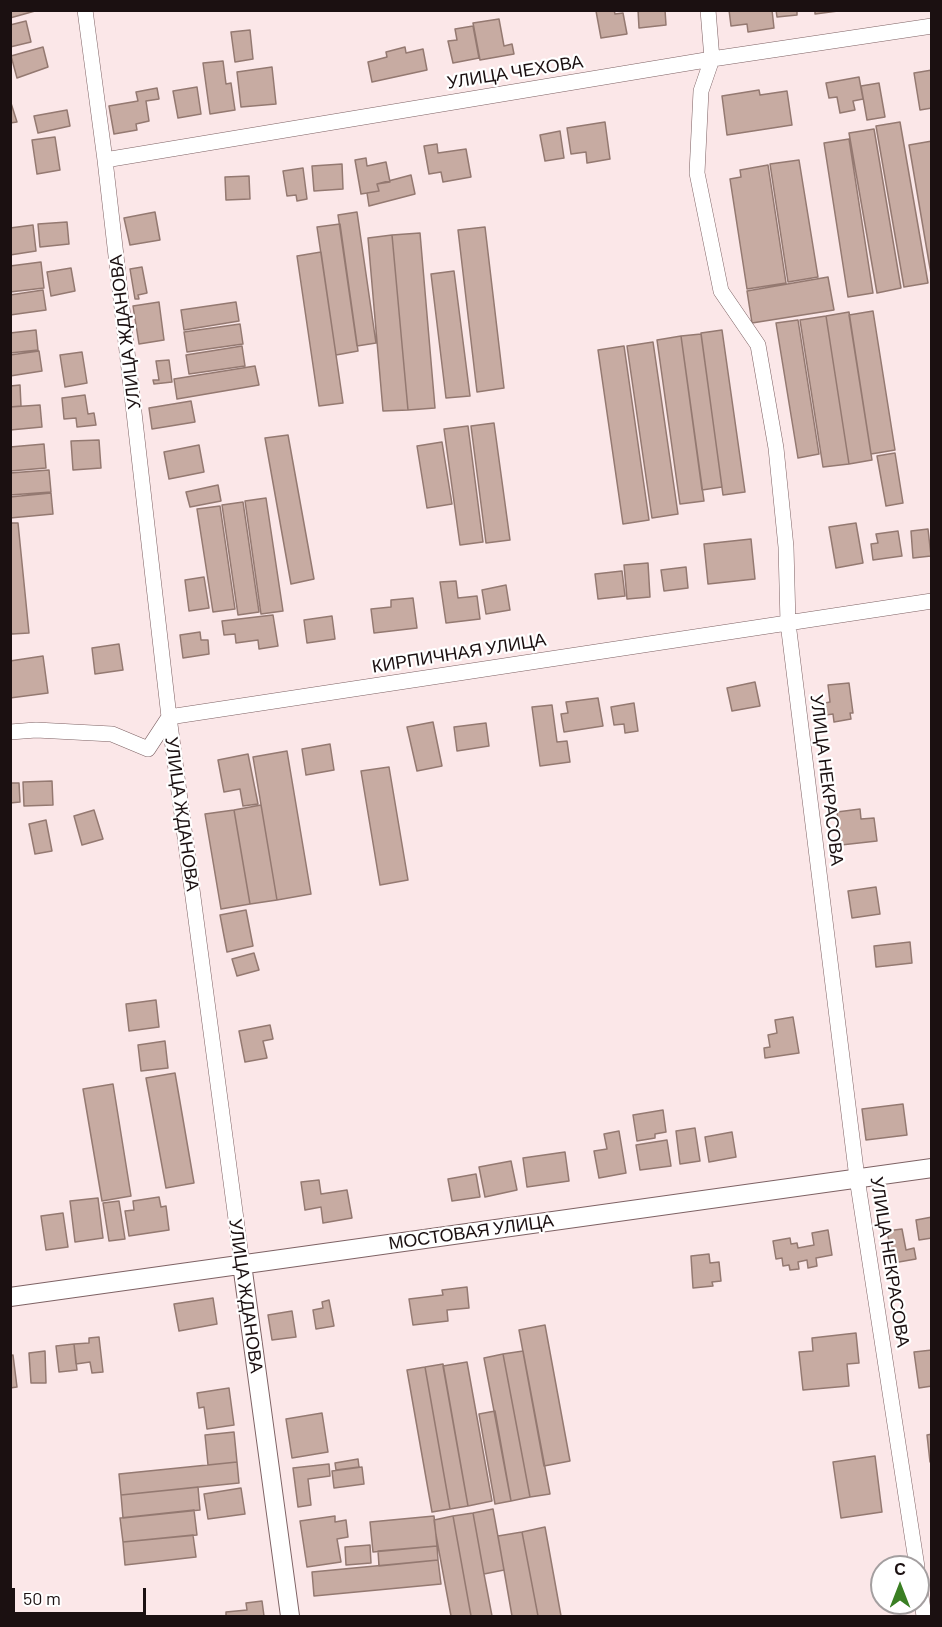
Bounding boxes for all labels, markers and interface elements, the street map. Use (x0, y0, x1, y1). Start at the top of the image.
street label: УЛИЦА ЧЕХОВА (445, 51, 585, 93)
street label: УЛИЦА ЖДАНОВА (105, 253, 145, 411)
street label: КИРПИЧНАЯ УЛИЦА (370, 629, 548, 677)
street label: УЛИЦА НЕКРАСОВА (806, 693, 848, 867)
street label: УЛИЦА ЖДАНОВА (160, 735, 204, 893)
street label: УЛИЦА НЕКРАСОВА (866, 1175, 914, 1349)
street label: МОСТОВАЯ УЛИЦА (387, 1210, 555, 1254)
street label: УЛИЦА ЖДАНОВА (224, 1217, 268, 1375)
north arrow (870, 1555, 930, 1615)
text: С (894, 1559, 906, 1578)
scale bar (15, 1576, 148, 1614)
text: 50 m (23, 1587, 61, 1609)

